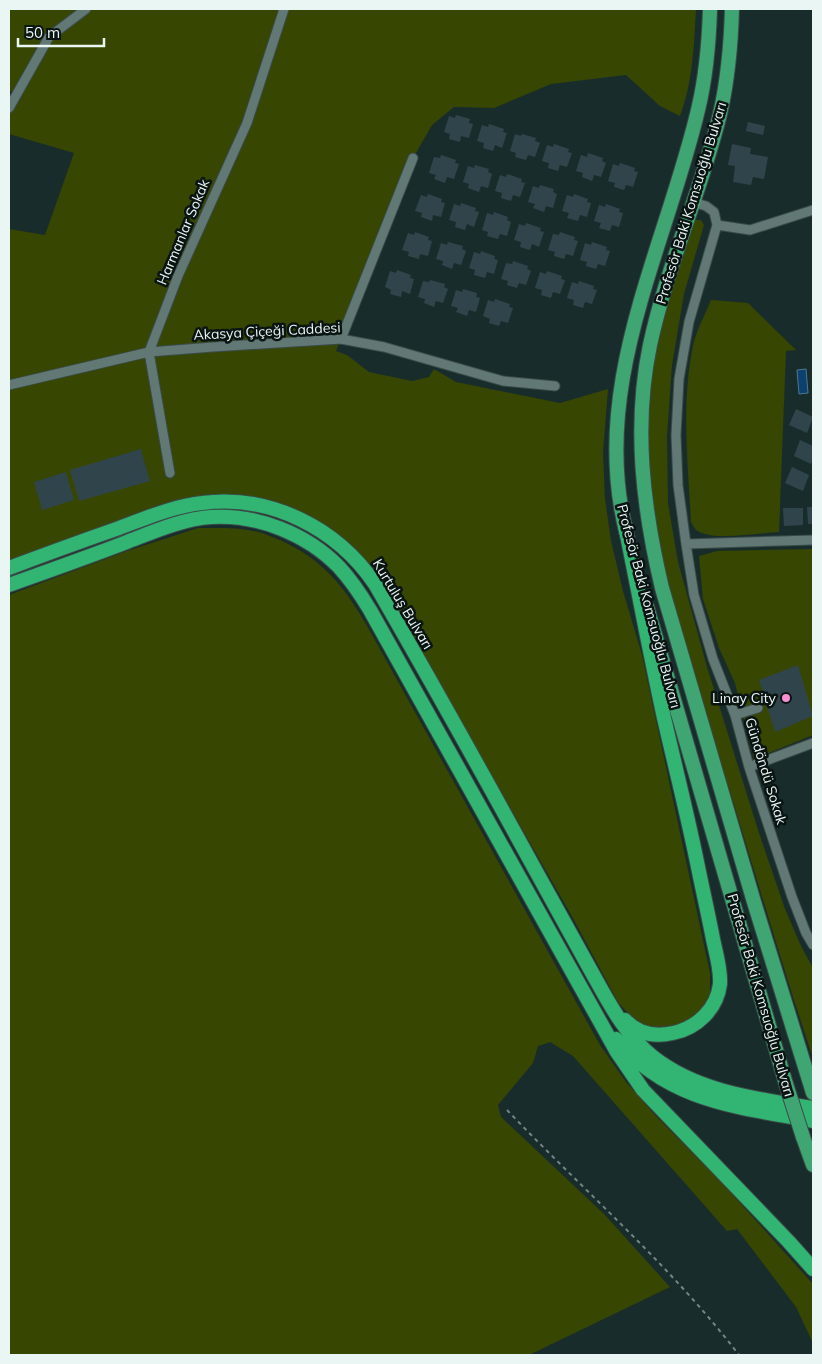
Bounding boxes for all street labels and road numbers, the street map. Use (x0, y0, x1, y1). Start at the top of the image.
street label: Profesör Baki Komsuoğlu Bulvarı (652, 100, 730, 306)
street label: Harmanlar Sokak (153, 176, 214, 288)
street label: Akasya Çiçeği Caddesi (193, 318, 341, 344)
street label: Profesör Baki Komsuoğlu Bulvarı (613, 502, 685, 710)
street label: Kurtuluş Bulvarı (369, 556, 437, 652)
street label: Gündöndü Sokak (741, 715, 791, 827)
street label: Profesör Baki Komsuoğlu Bulvarı (723, 891, 799, 1099)

